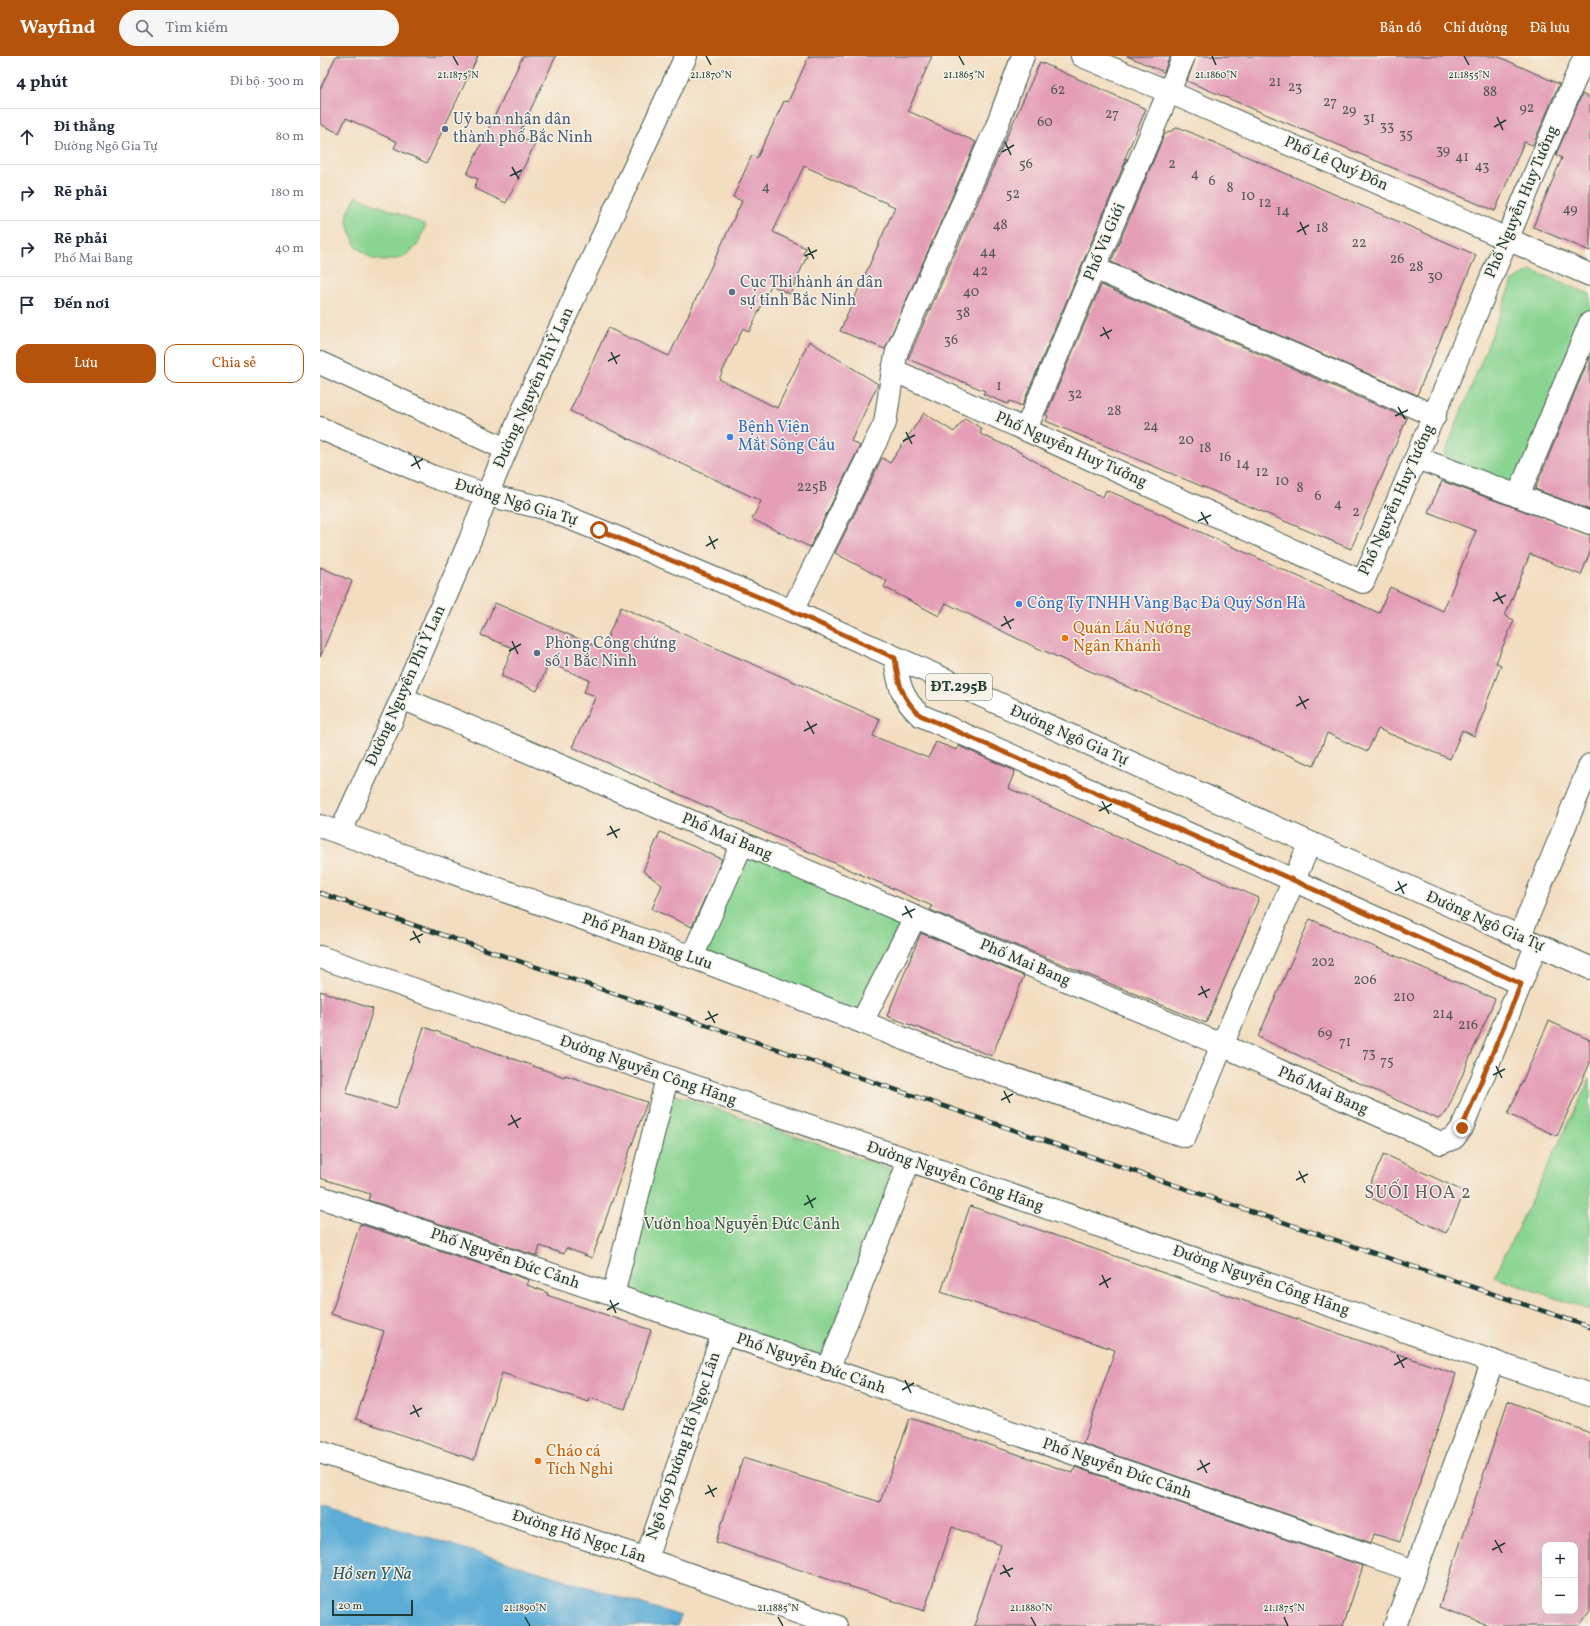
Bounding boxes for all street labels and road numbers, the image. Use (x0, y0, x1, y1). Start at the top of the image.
street label: Phố Nguyễn Huy Tưởng (1480, 122, 1564, 282)
street label: Phố Lê Quý Đôn (1281, 131, 1391, 197)
street label: Phố Vũ Giới (1079, 199, 1131, 284)
street label: Đường Nguyên Phi Ỷ Lan (489, 304, 579, 472)
street label: Phố Nguyễn Huy Tưởng (992, 407, 1150, 493)
street label: Phố Nguyễn Huy Tưởng (1354, 421, 1440, 579)
street label: Đường Ngô Gia Tự (452, 474, 580, 532)
street label: Đường Nguyên Phi Ỷ Lan (361, 602, 451, 770)
road number: ĐT.295B (926, 674, 992, 700)
street label: Đường Ngô Gia Tự (1006, 700, 1132, 772)
street label: Phố Mai Bang (678, 808, 776, 866)
street label: Đường Ngô Gia Tự (1422, 886, 1548, 958)
street label: Phố Phan Đăng Lưu (578, 908, 716, 976)
street label: Phố Mai Bang (976, 934, 1074, 992)
street label: Đường Nguyễn Công Hãng (556, 1030, 740, 1112)
street label: Phố Mai Bang (1274, 1061, 1372, 1121)
street label: Đường Nguyễn Công Hãng (863, 1136, 1047, 1218)
street label: Phố Nguyễn Đức Cảnh (427, 1223, 583, 1295)
street label: Đường Nguyễn Công Hãng (1169, 1240, 1353, 1322)
street label: Phố Nguyễn Đức Cảnh (733, 1328, 889, 1400)
street label: Ngõ 169 Đường Hồ Ngọc Lân (641, 1349, 727, 1543)
street label: Phố Nguyễn Đức Cảnh (1039, 1433, 1195, 1505)
street label: Đường Hồ Ngọc Lân (509, 1505, 649, 1569)

